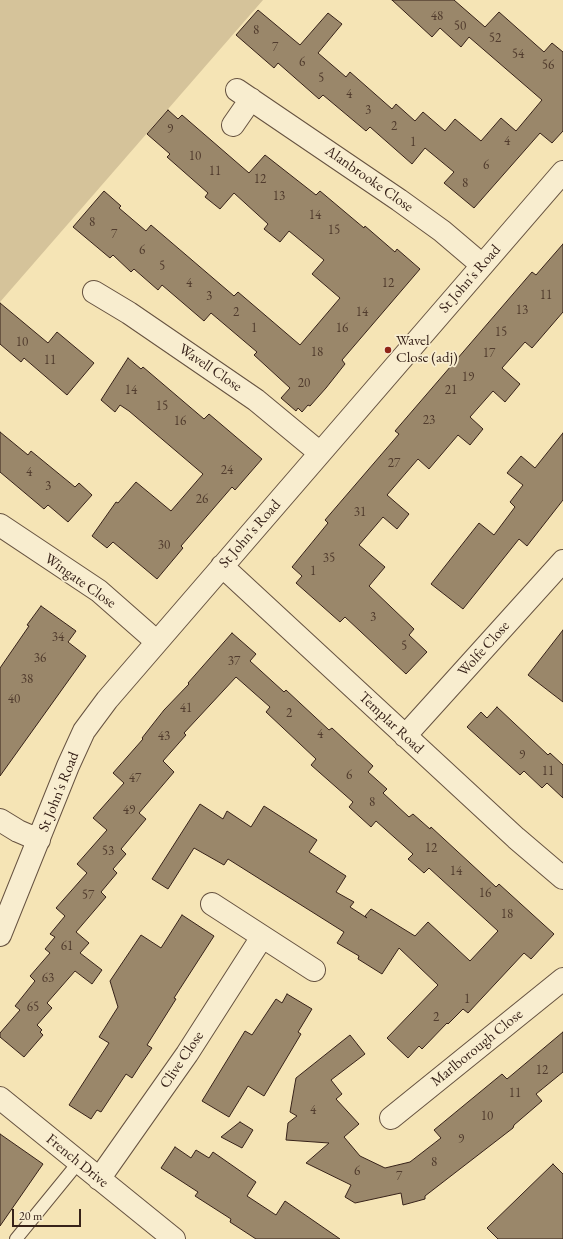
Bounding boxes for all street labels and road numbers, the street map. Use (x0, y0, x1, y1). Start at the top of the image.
street label: Alanbrooke Close (321, 142, 417, 216)
street label: St John's Road (435, 241, 505, 317)
street label: Wavell Close (175, 340, 245, 396)
street label: St John's Road (215, 496, 285, 572)
street label: Wingate Close (41, 550, 119, 612)
street label: Wolfe Close (454, 617, 514, 681)
street label: Templar Road (355, 688, 427, 758)
street label: St John's Road (35, 749, 83, 835)
street label: Marlborough Close (427, 1005, 527, 1091)
street label: Clive Close (156, 1028, 208, 1092)
street label: French Drive (42, 1130, 112, 1192)

